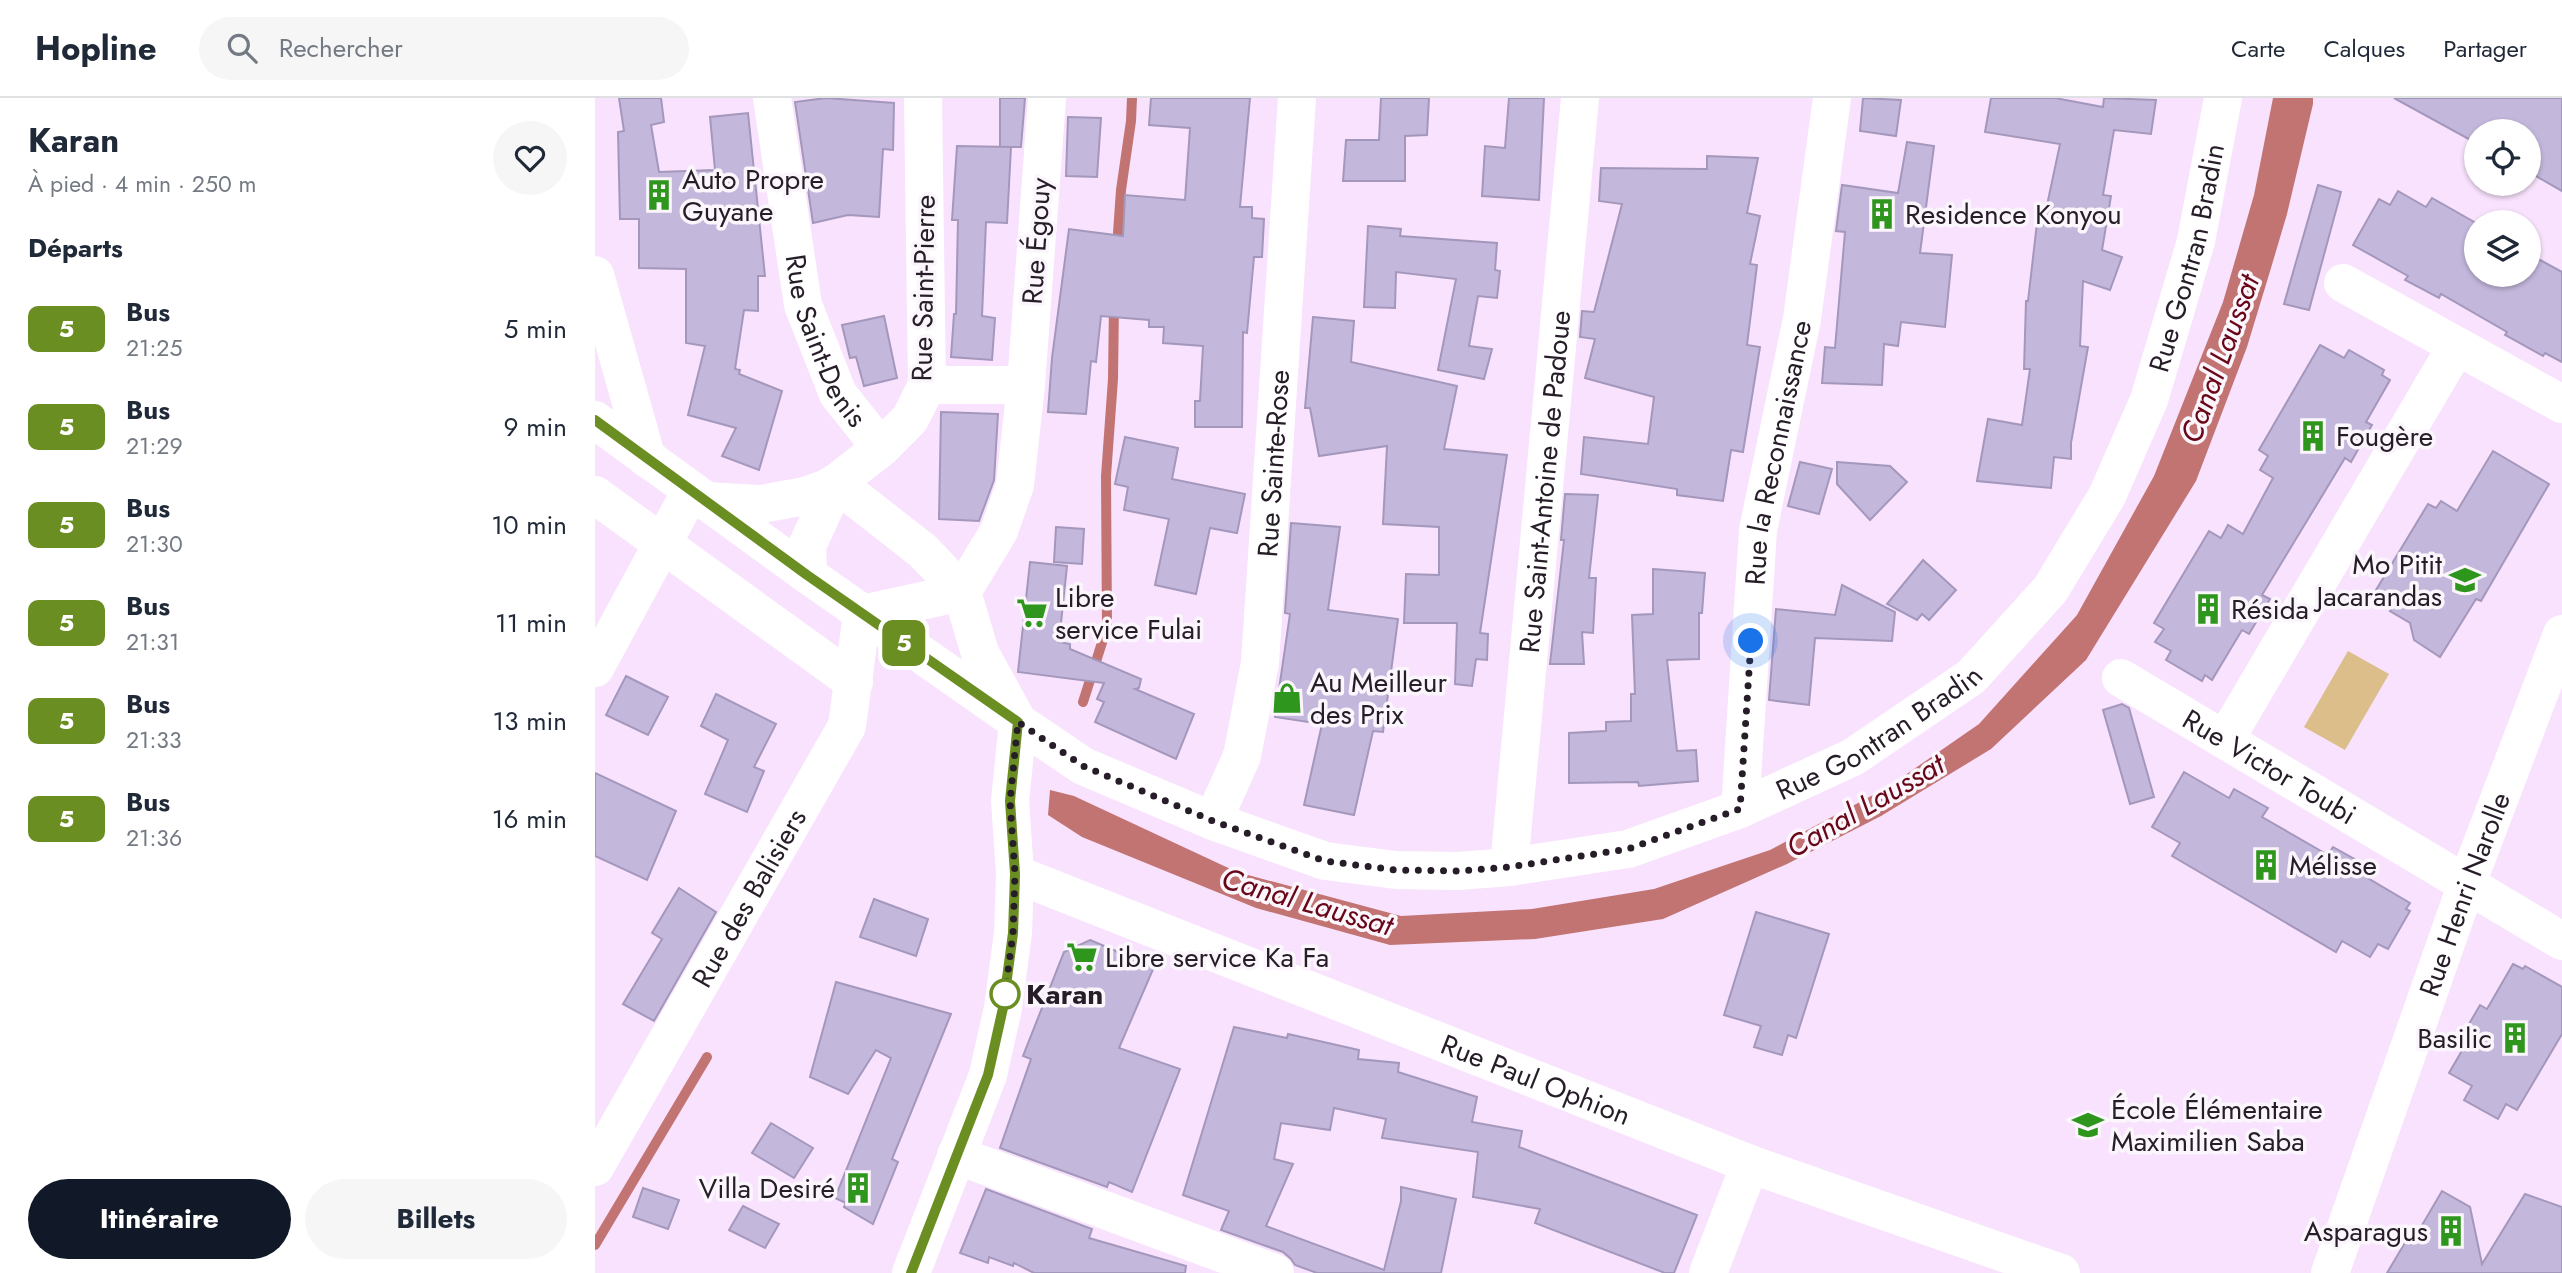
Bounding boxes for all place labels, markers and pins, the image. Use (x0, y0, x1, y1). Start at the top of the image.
place label: Auto Propre Guyane (682, 159, 824, 232)
building icon: Auto Propre Guyane (642, 178, 676, 212)
place label: Residence Konyou (1905, 194, 2122, 235)
building icon: Residence Konyou (1865, 197, 1899, 231)
place label: Fougère (2336, 416, 2433, 457)
building icon: Fougère (2296, 419, 2330, 453)
place label: Mo Pitit Jacarandas (2312, 544, 2442, 617)
school or university icon: Mo Pitit Jacarandas (2448, 563, 2482, 597)
place label: Libre service Fulai (1055, 577, 1202, 650)
place label: Résida (2231, 589, 2309, 630)
building icon: Résida (2191, 592, 2225, 626)
supermarket icon: Libre service Fulai (1015, 596, 1049, 630)
place label: Au Meilleur des Prix (1310, 662, 1447, 735)
shop icon: Au Meilleur des Prix (1270, 681, 1304, 715)
place label: Mélisse (2289, 845, 2377, 886)
building icon: Mélisse (2249, 848, 2283, 882)
place label: Libre service Ka Fa (1105, 937, 1329, 978)
supermarket icon: Libre service Ka Fa (1065, 940, 1099, 974)
place label: Karan (1026, 974, 1103, 1015)
marker: Karan (990, 979, 1020, 1009)
place label: Basilic (2417, 1018, 2492, 1059)
building icon: Basilic (2498, 1021, 2532, 1055)
place label: École Élémentaire Maximilien Saba (2111, 1089, 2323, 1162)
school or university icon: École Élémentaire Maximilien Saba (2071, 1108, 2105, 1142)
place label: Villa Desiré (699, 1168, 835, 1209)
building icon: Villa Desiré (841, 1171, 875, 1205)
place label: Asparagus (2304, 1211, 2428, 1252)
building icon: Asparagus (2434, 1214, 2468, 1248)

